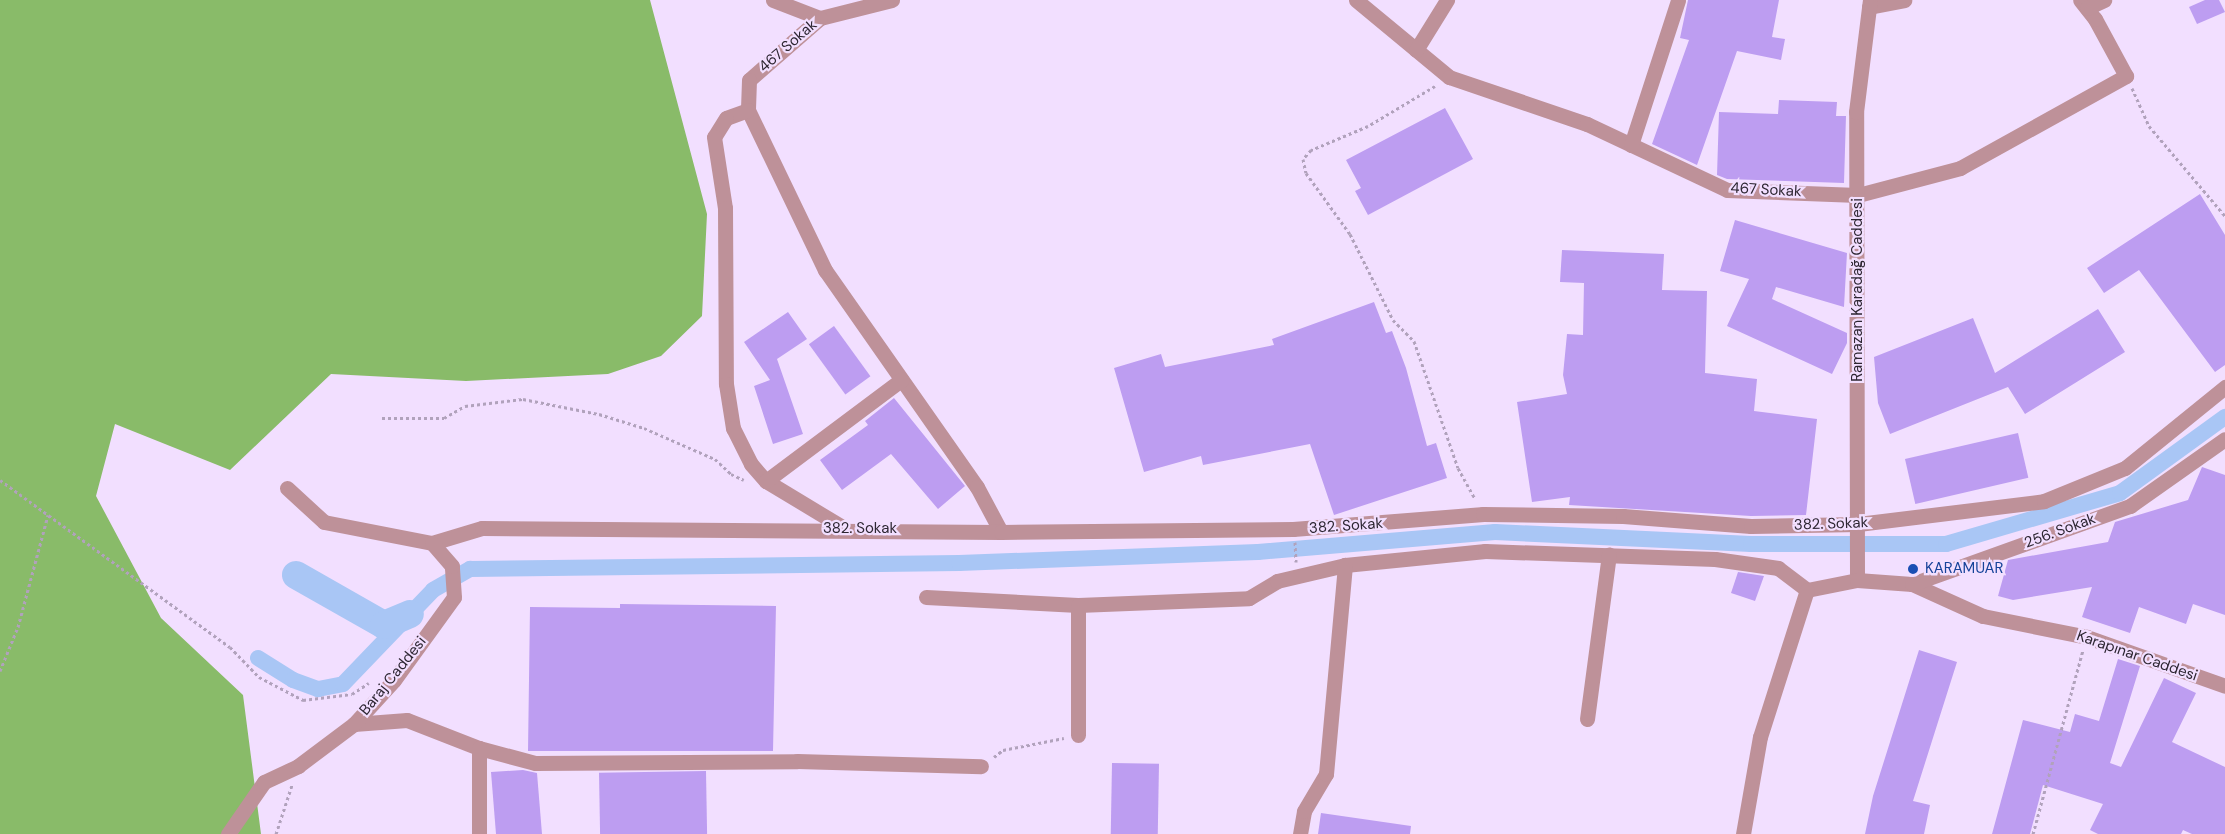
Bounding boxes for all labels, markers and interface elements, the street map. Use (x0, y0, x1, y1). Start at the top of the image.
street label: 467 Sokak (755, 16, 821, 76)
street label: 467 Sokak (1730, 179, 1802, 201)
street label: Ramazan Karadağ Caddesi (1849, 198, 1867, 382)
street label: 256. Sokak (2022, 510, 2098, 552)
street label: 382. Sokak (1308, 514, 1384, 538)
street label: 382. Sokak (1794, 514, 1868, 534)
street label: 382. Sokak (823, 520, 897, 538)
place label: KARAMUAR (1925, 560, 2003, 578)
marker: KARAMUAR (1906, 562, 1920, 576)
street label: Karapınar Caddesi (2074, 627, 2200, 685)
street label: Baraj Caddesi (356, 633, 430, 719)

